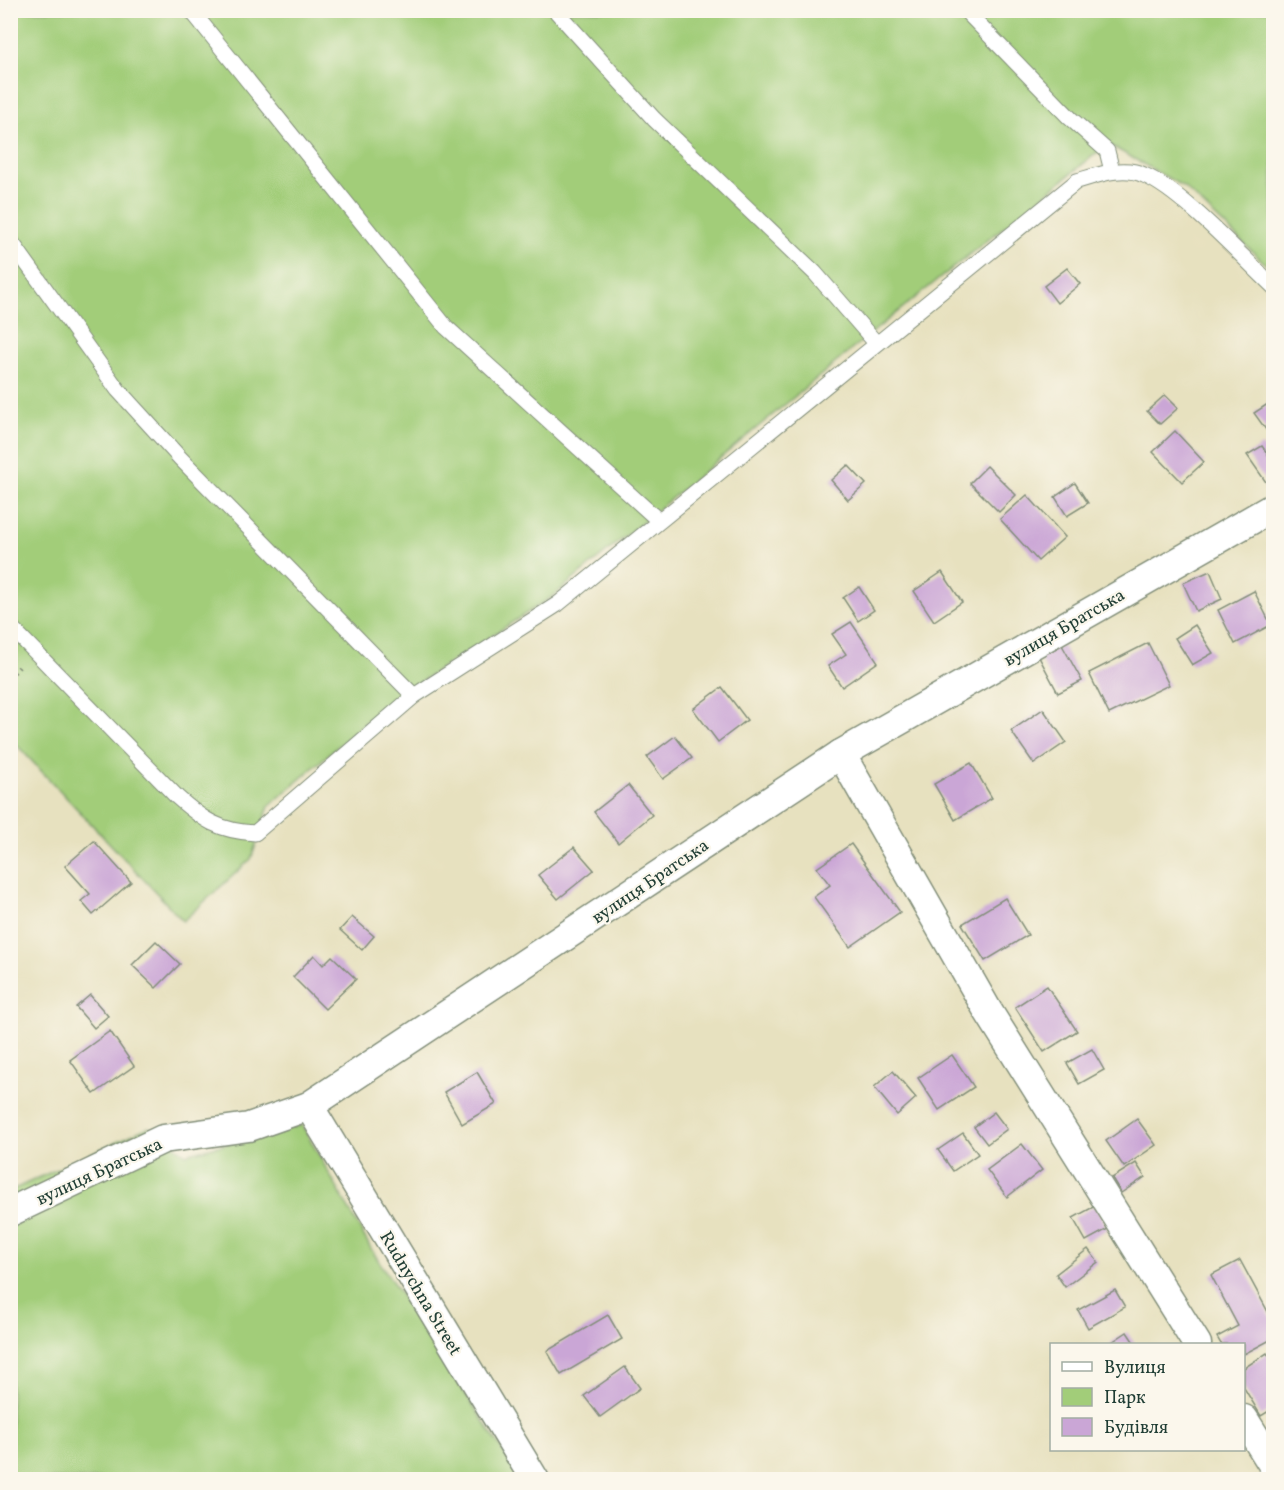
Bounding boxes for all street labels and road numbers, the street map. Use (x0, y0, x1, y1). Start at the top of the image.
street label: вулиця Братська (999, 583, 1130, 673)
street label: вулиця Братська (587, 834, 714, 931)
street label: вулиця Братська (33, 1132, 167, 1213)
street label: Rudnychna Street (373, 1227, 467, 1361)

